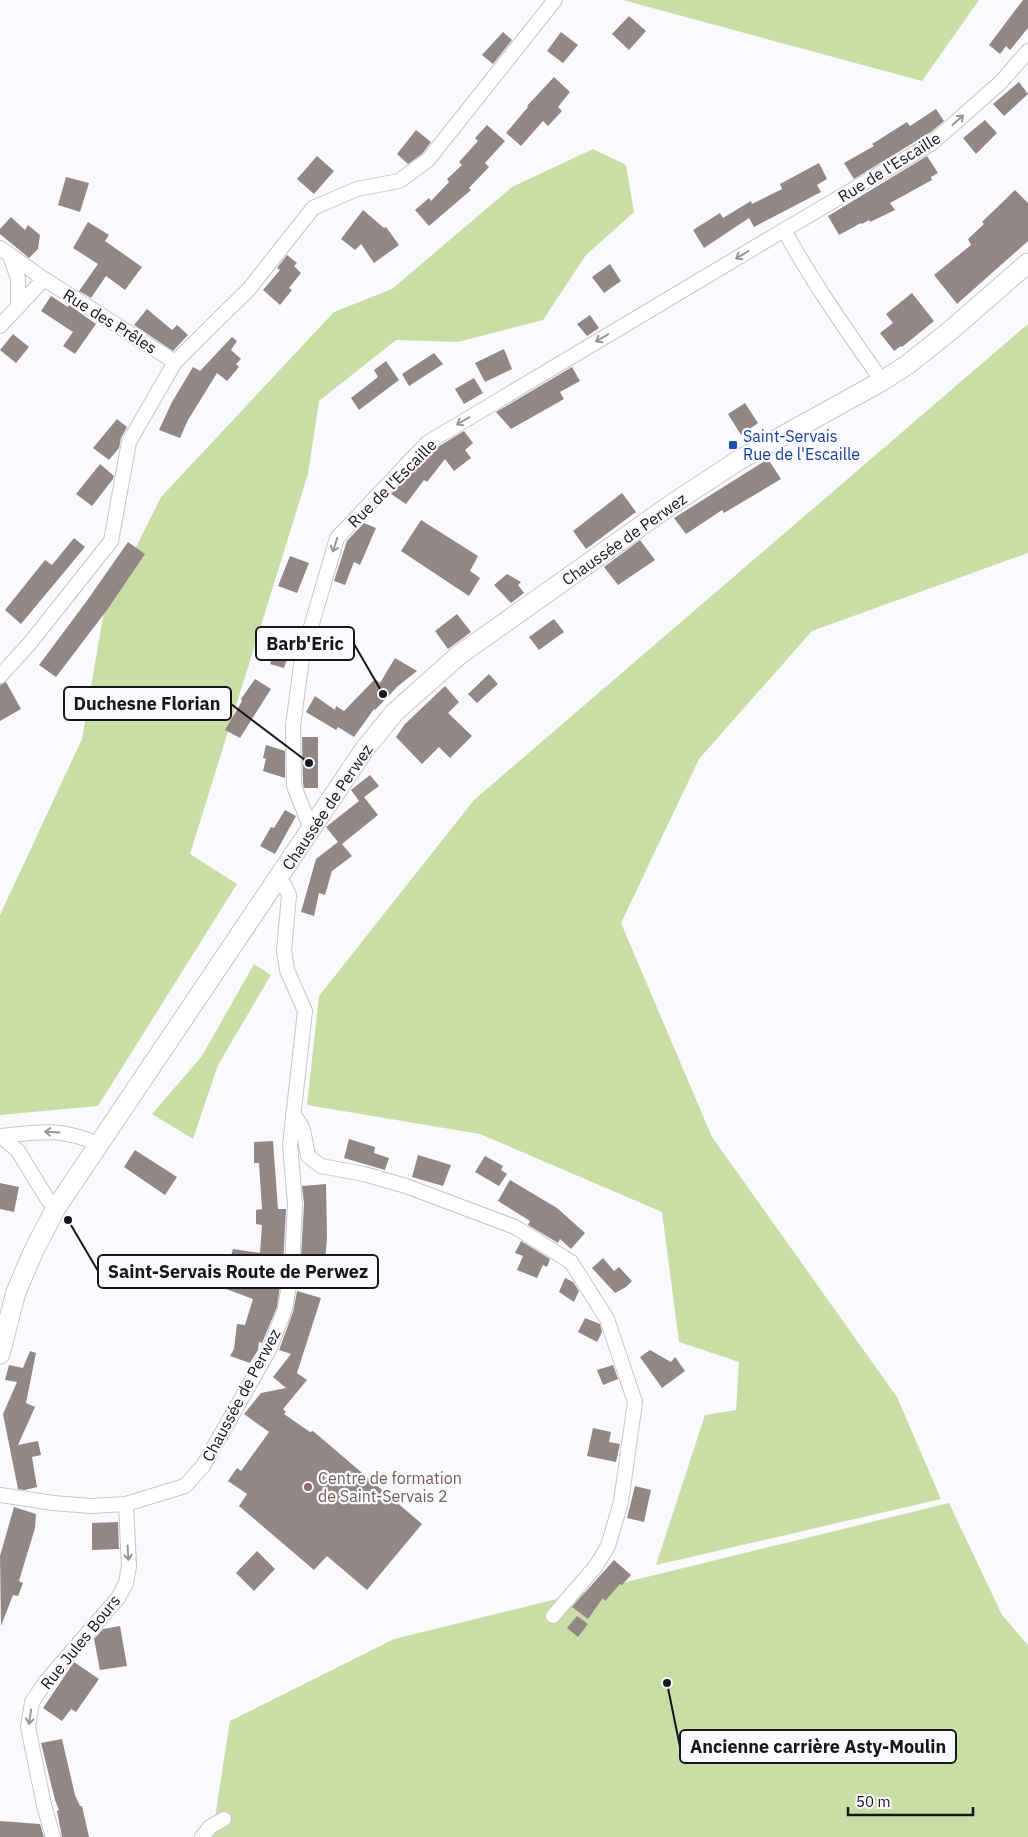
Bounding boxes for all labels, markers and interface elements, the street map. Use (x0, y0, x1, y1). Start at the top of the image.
one-way arrow (951, 115, 964, 126)
street label: Rue de l'Escaille (834, 127, 944, 207)
one-way arrow (735, 250, 749, 260)
street label: Rue des Prêles (60, 284, 160, 358)
one-way arrow (596, 334, 610, 344)
one-way arrow (456, 417, 470, 427)
place label: Saint-Servais Rue de l'Escaille (743, 426, 860, 464)
street label: Rue de l'Escaille (344, 434, 441, 531)
marker: Saint-Servais Rue de l'Escaille (727, 439, 739, 451)
street label: Chaussée de Perwez (558, 488, 690, 590)
one-way arrow (330, 537, 339, 552)
callout: Barb'Eric (256, 627, 354, 660)
text: Barb'Eric (266, 632, 344, 655)
callout: Duchesne Florian (64, 687, 231, 720)
text: Duchesne Florian (73, 692, 221, 715)
street label: Chaussée de Perwez (277, 740, 377, 874)
one-way arrow (44, 1128, 60, 1137)
callout: Saint-Servais Route de Perwez (98, 1255, 378, 1288)
text: Saint-Servais Route de Perwez (108, 1260, 368, 1283)
street label: Chaussée de Perwez (197, 1325, 285, 1465)
place label: Centre de formation de Saint-Servais 2 (318, 1468, 462, 1506)
marker: Centre de formation de Saint-Servais 2 (302, 1481, 314, 1493)
one-way arrow (124, 1545, 133, 1561)
street label: Rue Jules Bours (36, 1591, 124, 1693)
one-way arrow (25, 1709, 35, 1725)
callout: Ancienne carrière Asty-Moulin (680, 1730, 956, 1763)
text: Ancienne carrière Asty-Moulin (690, 1735, 946, 1758)
scale bar (848, 1784, 973, 1816)
text: 50 m (856, 1792, 891, 1811)

